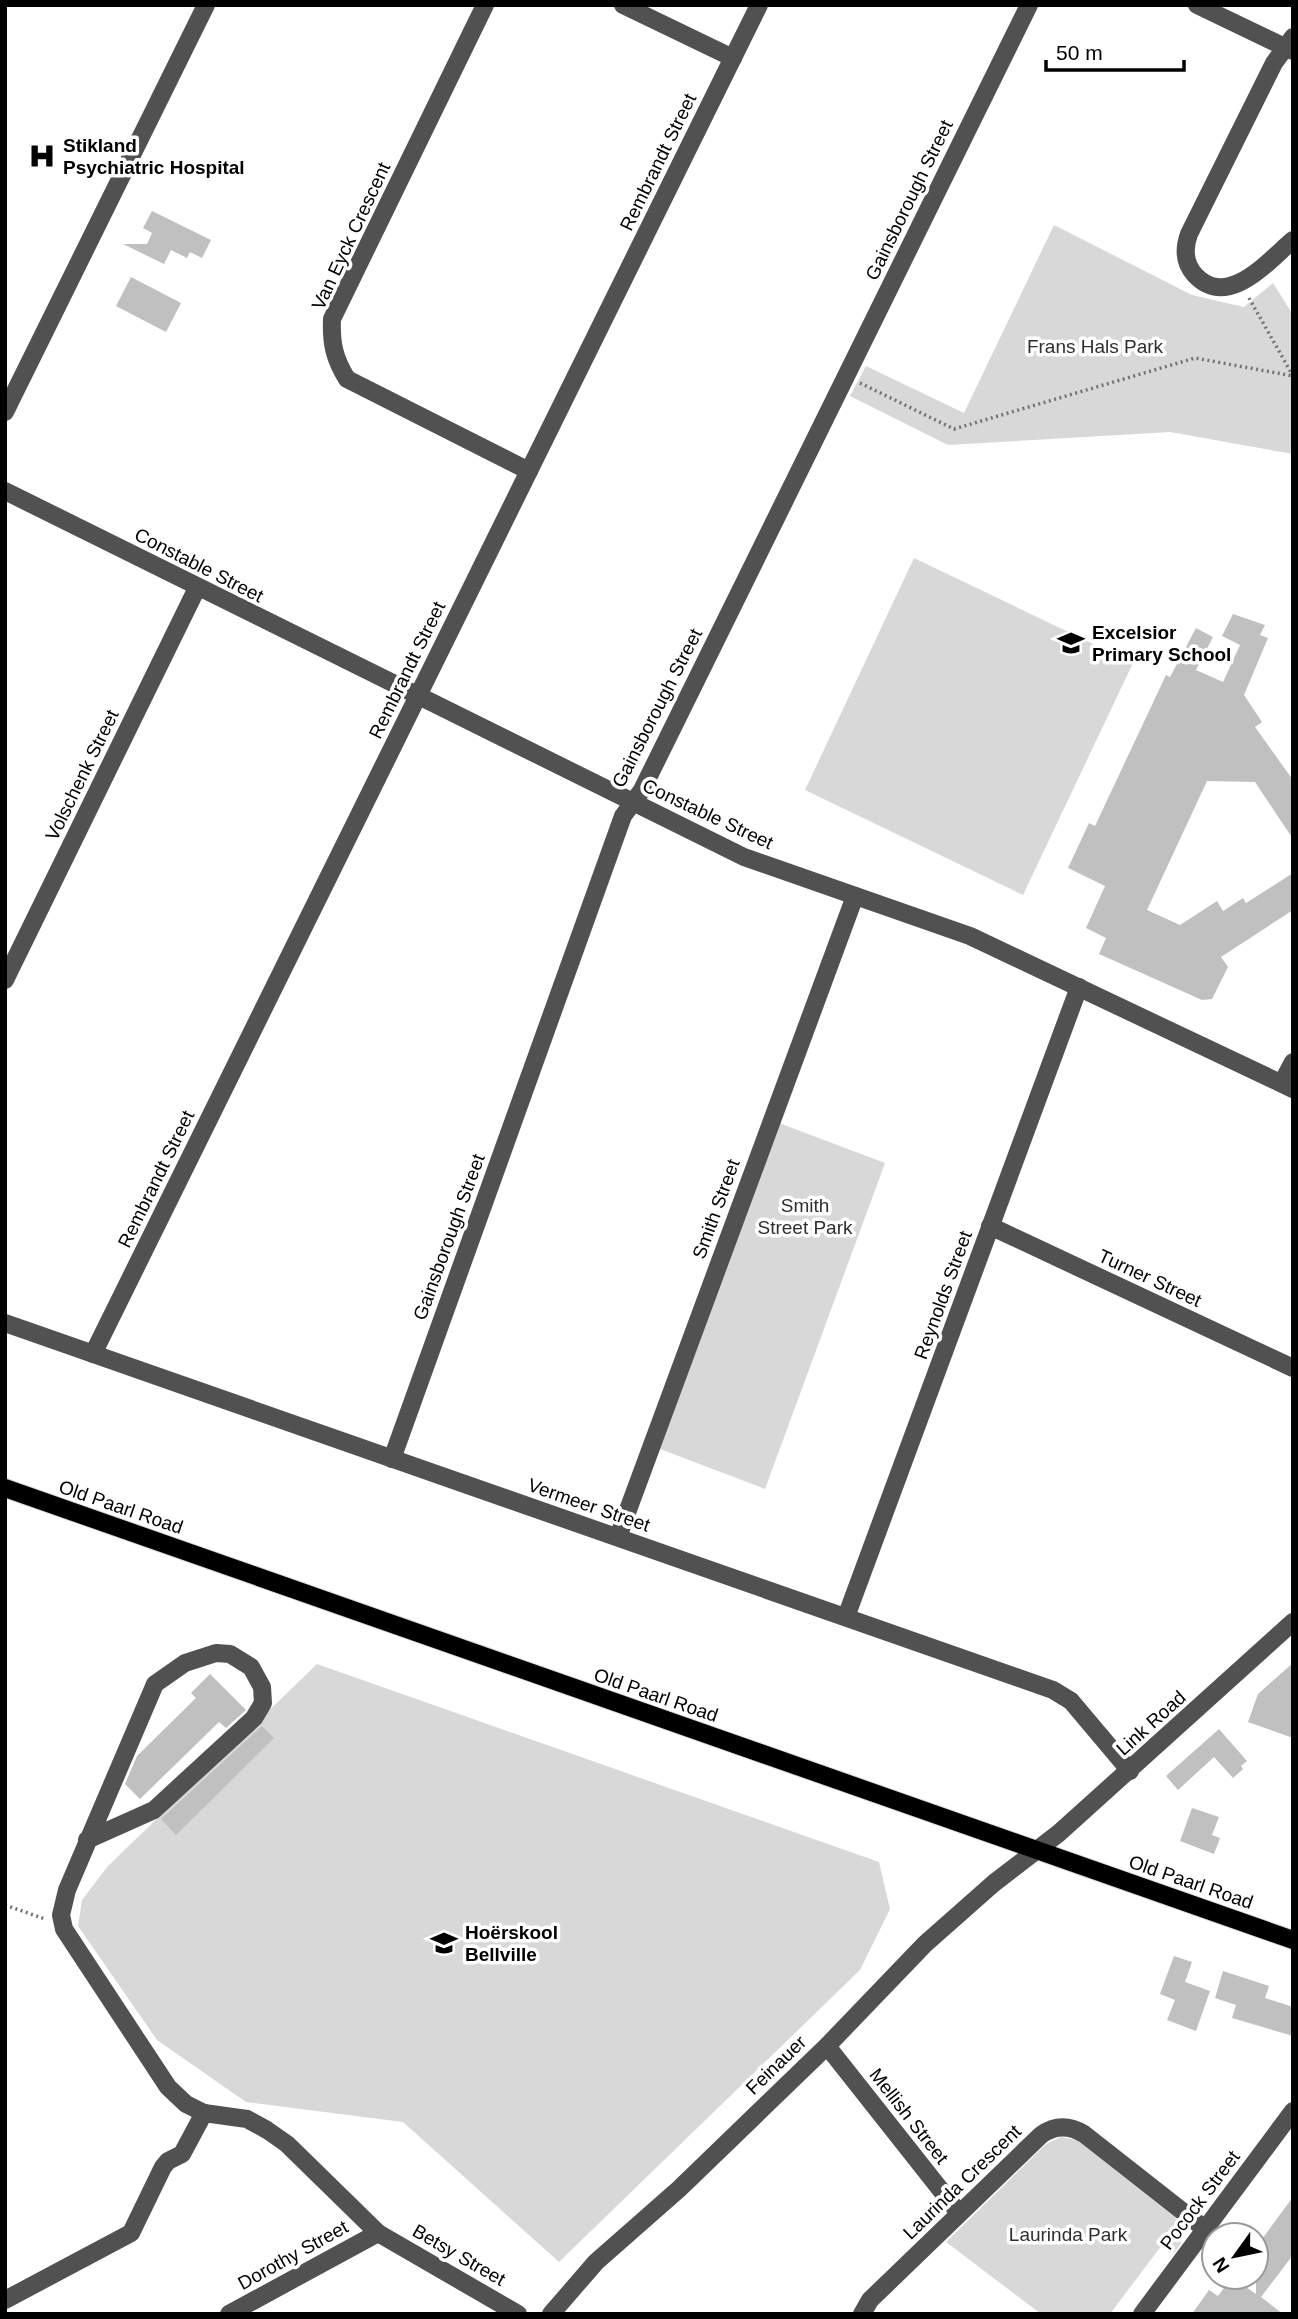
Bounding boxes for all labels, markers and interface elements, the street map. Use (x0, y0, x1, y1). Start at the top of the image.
scale bar (1046, 28, 1184, 72)
text: 50 m (1056, 41, 1103, 64)
street label: Rembrandt Street (616, 89, 701, 234)
street label: Gainsborough Street (861, 116, 957, 283)
place label: Stikland Psychiatric Hospital (63, 135, 245, 178)
hospital icon: Stikland Psychiatric Hospital (27, 141, 57, 171)
street label: Van Eyck Crescent (308, 158, 395, 313)
park label: Frans Hals Park (1027, 336, 1164, 357)
street label: Constable Street (131, 524, 267, 607)
street label: Rembrandt Street (365, 597, 450, 742)
place label: Excelsior Primary School (1092, 622, 1231, 665)
street label: Gainsborough Street (608, 624, 706, 791)
school or university icon: Excelsior Primary School (1056, 628, 1086, 658)
street label: Volschenk Street (41, 706, 123, 844)
street label: Constable Street (639, 775, 777, 854)
street label: Rembrandt Street (114, 1106, 199, 1251)
street label: Gainsborough Street (409, 1150, 489, 1323)
street label: Smith Street (688, 1156, 744, 1262)
park label: Smith Street Park (757, 1195, 853, 1238)
street label: Reynolds Street (910, 1227, 976, 1362)
street label: Turner Street (1095, 1245, 1205, 1311)
street label: Vermeer Street (525, 1474, 654, 1536)
street label: Old Paarl Road (56, 1476, 186, 1538)
street label: Old Paarl Road (591, 1664, 721, 1726)
street label: Link Road (1112, 1687, 1190, 1759)
street label: Old Paarl Road (1126, 1851, 1256, 1913)
place label: Hoërskool Bellville (465, 1922, 558, 1965)
school or university icon: Hoërskool Bellville (429, 1928, 459, 1958)
street label: Feinauer (742, 2031, 811, 2099)
street label: Mellish Street (865, 2064, 953, 2168)
street label: Laurinda Crescent (899, 2120, 1026, 2243)
street label: Pocock Street (1156, 2146, 1244, 2254)
street label: Dorothy Street (234, 2216, 352, 2294)
street label: Betsy Street (409, 2220, 510, 2290)
north arrow (1200, 2221, 1270, 2291)
park label: Laurinda Park (1009, 2224, 1128, 2245)
text: N (1209, 2254, 1234, 2276)

